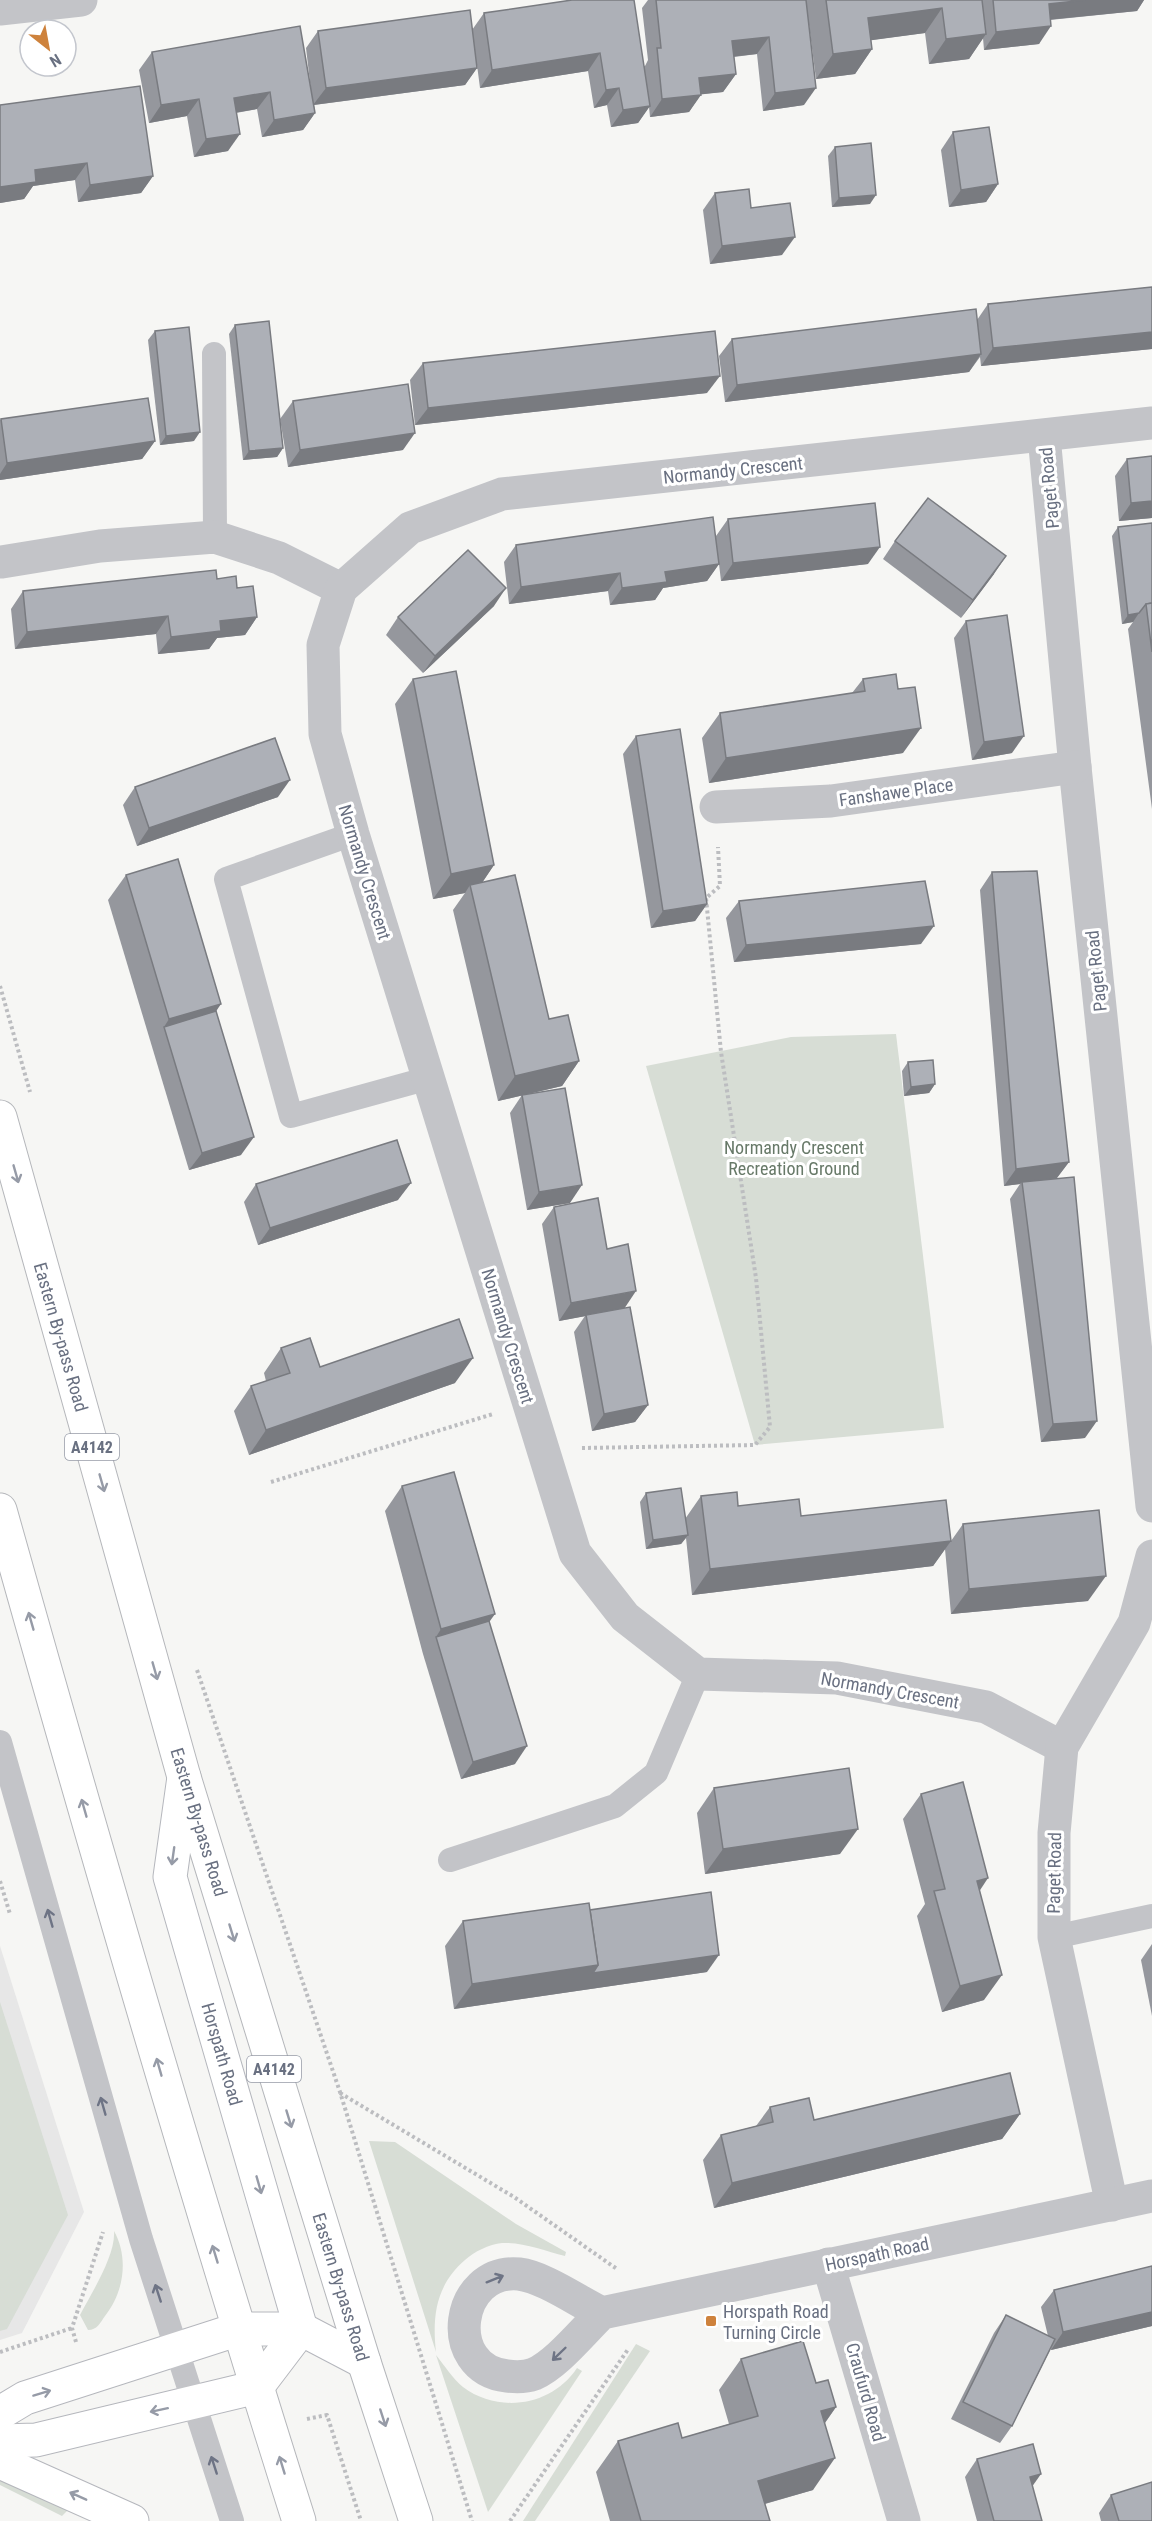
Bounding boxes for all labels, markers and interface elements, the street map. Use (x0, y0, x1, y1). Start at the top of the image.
north arrow (18, 18, 78, 78)
text: N (46, 50, 65, 71)
street label: Paget Road (1035, 447, 1063, 529)
street label: Normandy Crescent (662, 452, 804, 488)
street label: Fanshawe Place (838, 774, 954, 810)
street label: Normandy Crescent (334, 802, 396, 942)
street label: Paget Road (1081, 929, 1111, 1013)
park label: Normandy Crescent Recreation Ground (724, 1137, 864, 1179)
one-way arrow (11, 1164, 22, 1183)
street label: Eastern By-pass Road (30, 1260, 92, 1414)
street label: Normandy Crescent (477, 1266, 539, 1406)
road number: A4142 (65, 1434, 119, 1460)
one-way arrow (97, 1473, 108, 1492)
one-way arrow (25, 1612, 36, 1631)
one-way arrow (149, 1661, 161, 1680)
street label: Normandy Crescent (819, 1667, 961, 1713)
street label: Eastern By-pass Road (166, 1745, 232, 1899)
one-way arrow (78, 1799, 89, 1818)
street label: Paget Road (1043, 1832, 1065, 1914)
one-way arrow (168, 1845, 179, 1865)
one-way arrow (44, 1909, 55, 1928)
one-way arrow (227, 1923, 238, 1942)
street label: Horspath Road (197, 2000, 247, 2108)
road number: A4142 (247, 2056, 301, 2082)
one-way arrow (153, 2058, 164, 2077)
one-way arrow (97, 2097, 108, 2116)
one-way arrow (285, 2110, 296, 2129)
one-way arrow (254, 2175, 265, 2194)
street label: Eastern By-pass Road (308, 2210, 374, 2364)
street label: Horspath Road (823, 2233, 931, 2275)
one-way arrow (209, 2245, 220, 2264)
one-way arrow (486, 2273, 504, 2284)
one-way arrow (152, 2284, 163, 2303)
place label: Horspath Road Turning Circle (723, 2301, 829, 2343)
marker: Horspath Road Turning Circle (704, 2314, 718, 2328)
street label: Craufurd Road (842, 2340, 890, 2444)
one-way arrow (552, 2346, 567, 2361)
one-way arrow (32, 2386, 51, 2397)
one-way arrow (150, 2405, 169, 2416)
one-way arrow (378, 2408, 389, 2427)
one-way arrow (208, 2456, 219, 2475)
one-way arrow (275, 2456, 286, 2475)
one-way arrow (70, 2490, 88, 2502)

